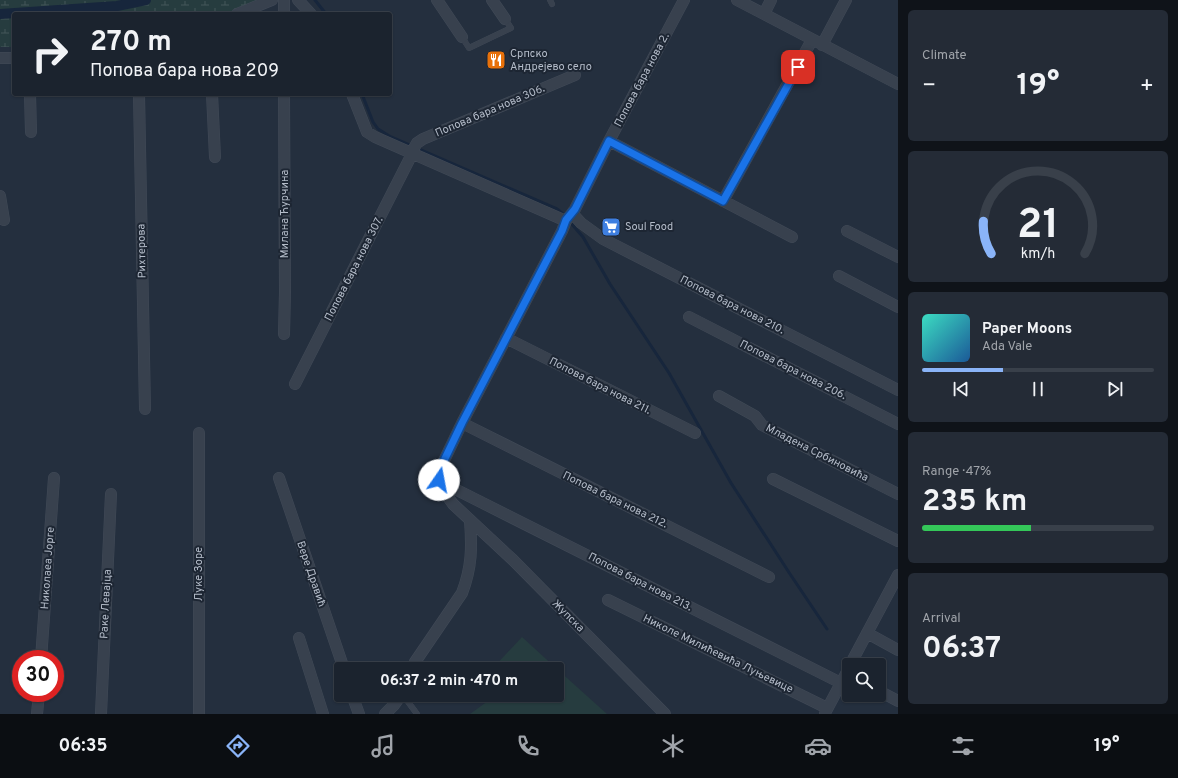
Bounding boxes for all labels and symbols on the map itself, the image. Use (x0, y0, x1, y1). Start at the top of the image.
street label: Попова бара нова 2. (611, 31, 673, 129)
place label: Српско Андрејево село (510, 47, 592, 74)
restaurant icon: Српско Андрејево село (485, 49, 507, 71)
pin (781, 50, 815, 84)
street label: Попова бара нова 306. (433, 82, 547, 140)
street label: Милана Ћурчина (278, 169, 292, 258)
street label: Попова бара нова 307. (322, 214, 386, 324)
supermarket icon: Soul Food (600, 216, 622, 238)
place label: Soul Food (625, 220, 673, 234)
street label: Рихтерова (135, 223, 149, 278)
street label: Попова бара нова 210. (677, 273, 787, 337)
street label: Попова бара нова 206. (737, 337, 849, 403)
street label: Попова бара нова 211. (547, 354, 653, 418)
street label: Младена Србиновића (763, 421, 871, 485)
position arrow (418, 459, 460, 501)
street label: Попова бара нова 212. (560, 468, 670, 532)
street label: Николаеа Јорге (38, 526, 58, 610)
street label: Вере Дравић (293, 539, 329, 609)
street label: Луке Зоре (192, 547, 206, 601)
street label: Попова бара нова 213. (586, 550, 694, 614)
street label: Раке Левајца (97, 569, 115, 639)
street label: Жупска (549, 597, 587, 635)
street label: Николе Милићевића Луњевице (641, 611, 795, 697)
speed limit sign: 30 (12, 650, 64, 702)

